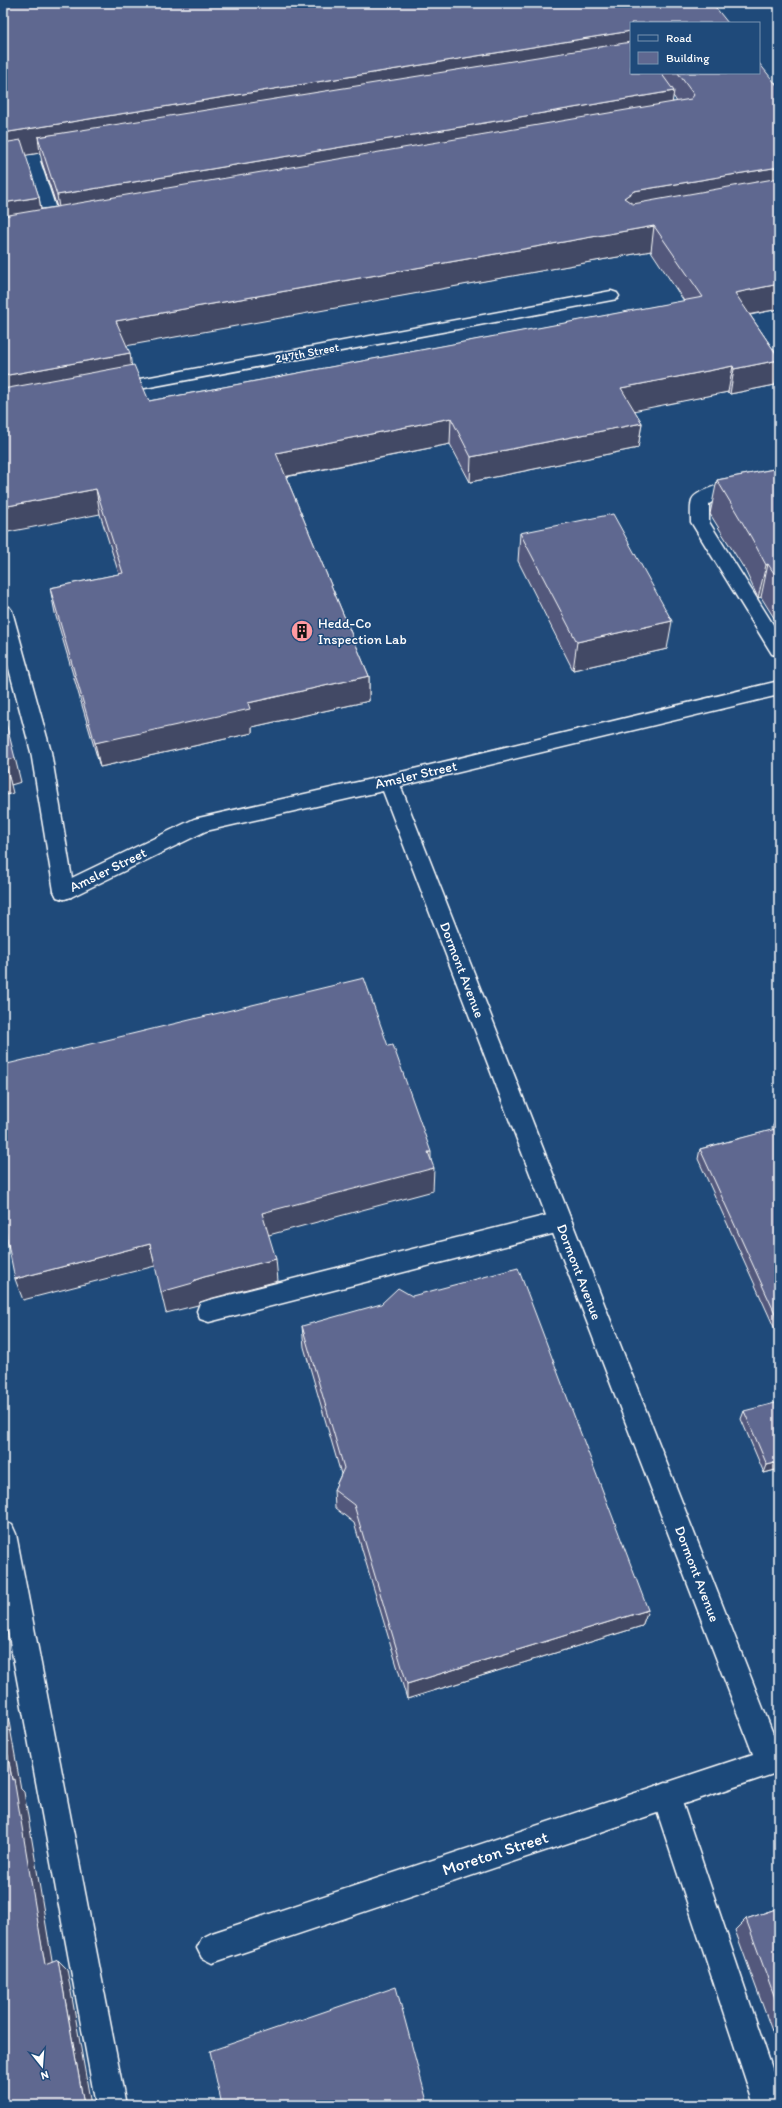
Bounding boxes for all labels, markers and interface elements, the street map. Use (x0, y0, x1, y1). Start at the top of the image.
legend (630, 22, 760, 74)
text: Road (666, 31, 692, 45)
text: Building (666, 51, 710, 65)
street label: 247th Street (274, 340, 341, 366)
place label: Hedd-Co Inspection Lab (318, 615, 407, 648)
building icon: Hedd-Co Inspection Lab (289, 618, 315, 644)
street label: Amsler Street (373, 757, 459, 793)
street label: Amsler Street (67, 844, 149, 896)
street label: Dormont Avenue (436, 920, 488, 1021)
street label: Dormont Avenue (553, 1222, 605, 1323)
street label: Dormont Avenue (671, 1524, 723, 1625)
street label: Moreton Street (439, 1826, 551, 1880)
north arrow (22, 2046, 62, 2086)
text: N (39, 2068, 50, 2082)

